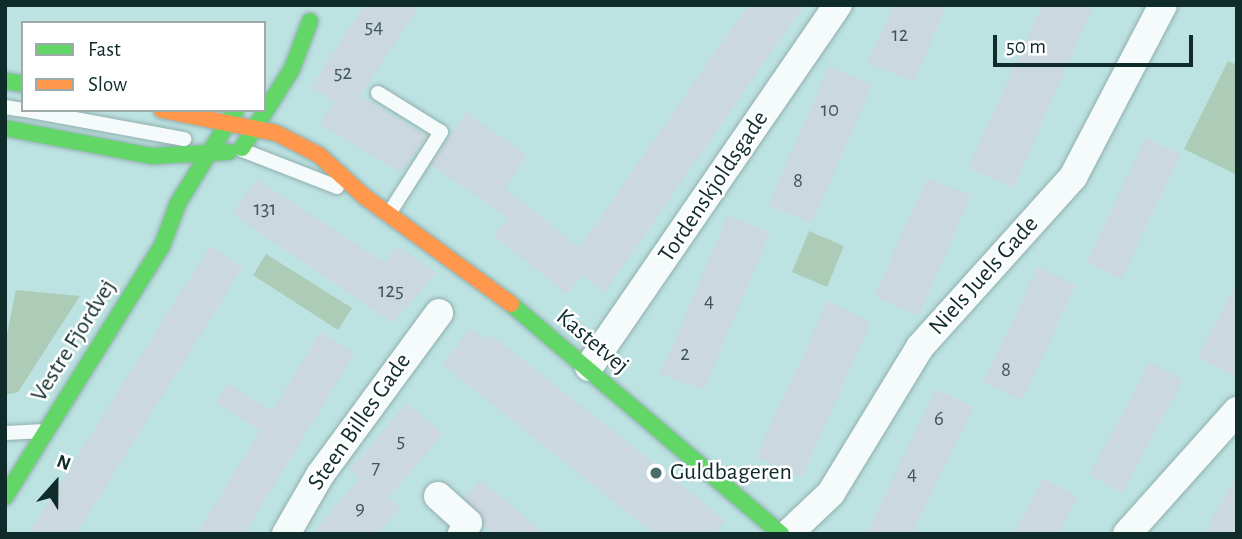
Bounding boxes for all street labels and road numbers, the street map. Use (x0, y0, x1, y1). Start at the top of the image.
street label: Tordenskjoldsgade (653, 106, 775, 268)
street label: Niels Juels Gade (923, 211, 1045, 341)
street label: Vestre Fjordvej (25, 275, 123, 407)
street label: Kastetvej (550, 303, 634, 381)
street label: Steen Billes Gade (302, 348, 418, 496)

